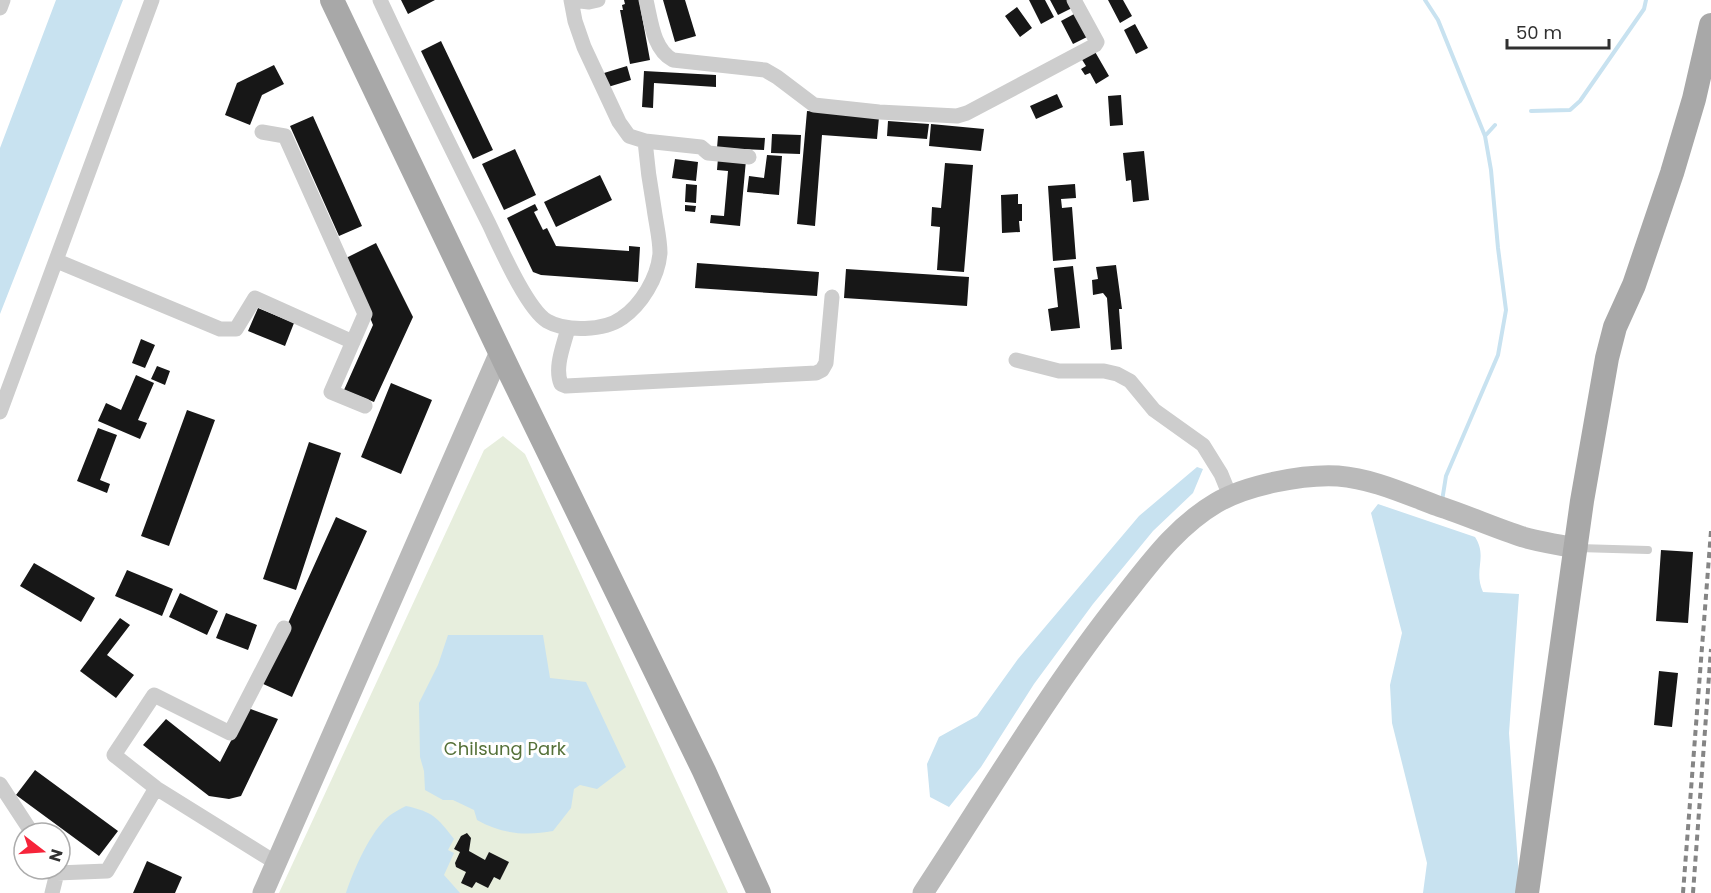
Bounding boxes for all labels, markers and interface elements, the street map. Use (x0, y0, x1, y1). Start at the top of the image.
scale bar (1507, 12, 1609, 50)
text: 50 m (1516, 20, 1562, 45)
park label: Chilsung Park (444, 736, 567, 761)
north arrow (12, 821, 72, 881)
text: N (43, 846, 69, 864)

